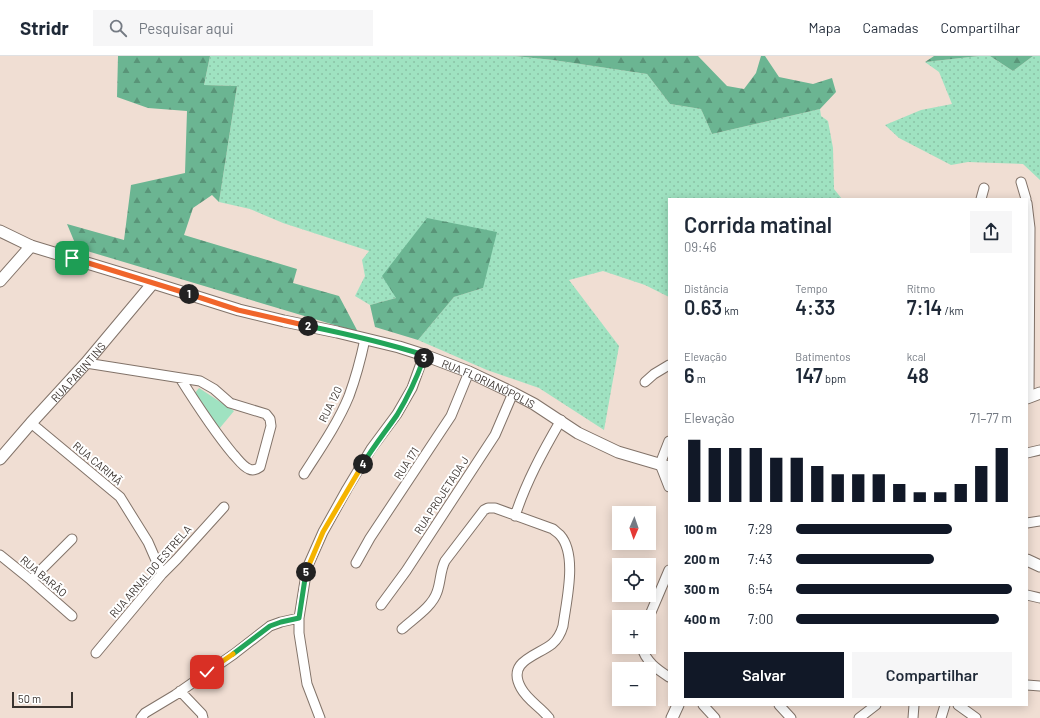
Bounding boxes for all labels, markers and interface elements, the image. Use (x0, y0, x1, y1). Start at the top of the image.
search box (93, 10, 373, 46)
text: Stridr (20, 16, 69, 39)
icon: search (107, 17, 129, 39)
text: Pesquisar aqui (139, 19, 234, 37)
text: Mapa (809, 19, 841, 36)
text: Camadas (863, 19, 918, 36)
text: Compartilhar (940, 19, 1020, 36)
text: Corrida matinal (684, 211, 832, 237)
button: share (970, 211, 1012, 253)
text: 09:46 (684, 239, 716, 255)
pin (55, 241, 89, 275)
icon: arrive (61, 247, 83, 269)
text: Distância (684, 282, 729, 295)
text: Tempo (795, 282, 828, 295)
text: Ritmo (907, 282, 935, 295)
pin: 1 (179, 284, 199, 304)
text: 1 (187, 287, 191, 300)
text: 0.63 (684, 295, 722, 319)
text: 4:33 (795, 295, 835, 319)
text: 7:14 (907, 295, 942, 319)
text: km (722, 304, 739, 317)
text: /km (942, 304, 964, 317)
pin: 2 (298, 316, 318, 336)
text: 2 (305, 319, 311, 332)
street label: RUA PARINTINS (48, 339, 108, 404)
pin: 3 (414, 348, 434, 368)
text: Elevação (684, 350, 727, 363)
text: Batimentos (795, 350, 850, 363)
text: kcal (907, 350, 926, 363)
text: 3 (421, 351, 427, 364)
street label: RUA FLORIANÓPOLIS (440, 356, 538, 410)
text: 6 (684, 363, 695, 387)
text: 147 (795, 363, 823, 387)
text: 48 (907, 363, 929, 387)
text: m (695, 372, 706, 385)
text: bpm (823, 372, 846, 385)
street label: RUA 120 (316, 384, 344, 424)
text: Elevação (684, 410, 735, 426)
text: 71–77 m (970, 410, 1012, 426)
street label: RUA CARIMÃ (71, 439, 125, 488)
street label: RUA 171 (391, 445, 421, 481)
pin: 4 (353, 454, 373, 474)
street label: RUA PROJETADA J (411, 454, 471, 536)
text: 4 (360, 457, 366, 470)
north arrow (612, 506, 656, 550)
map controls (612, 506, 656, 706)
text: 100 m (684, 521, 717, 537)
text: 7:29 (748, 521, 772, 537)
street label: RUA ARNALDO ESTRELA (106, 522, 194, 620)
text: 200 m (684, 551, 720, 567)
text: 7:43 (748, 551, 772, 567)
street label: RUA BARÃO (18, 553, 70, 599)
button: locate (612, 558, 656, 602)
pin: 5 (296, 562, 316, 582)
text: 5 (303, 565, 309, 578)
text: 300 m (684, 581, 719, 597)
text: 6:54 (748, 581, 773, 597)
button: + (612, 610, 656, 654)
text: 400 m (684, 611, 720, 627)
text: 7:00 (748, 611, 773, 627)
button: Salvar (684, 652, 844, 698)
button: Compartilhar (852, 652, 1012, 698)
pin (190, 655, 224, 689)
icon: check (196, 661, 218, 683)
button: − (612, 662, 656, 706)
scale bar (12, 690, 73, 709)
text: 50 m (18, 692, 41, 705)

